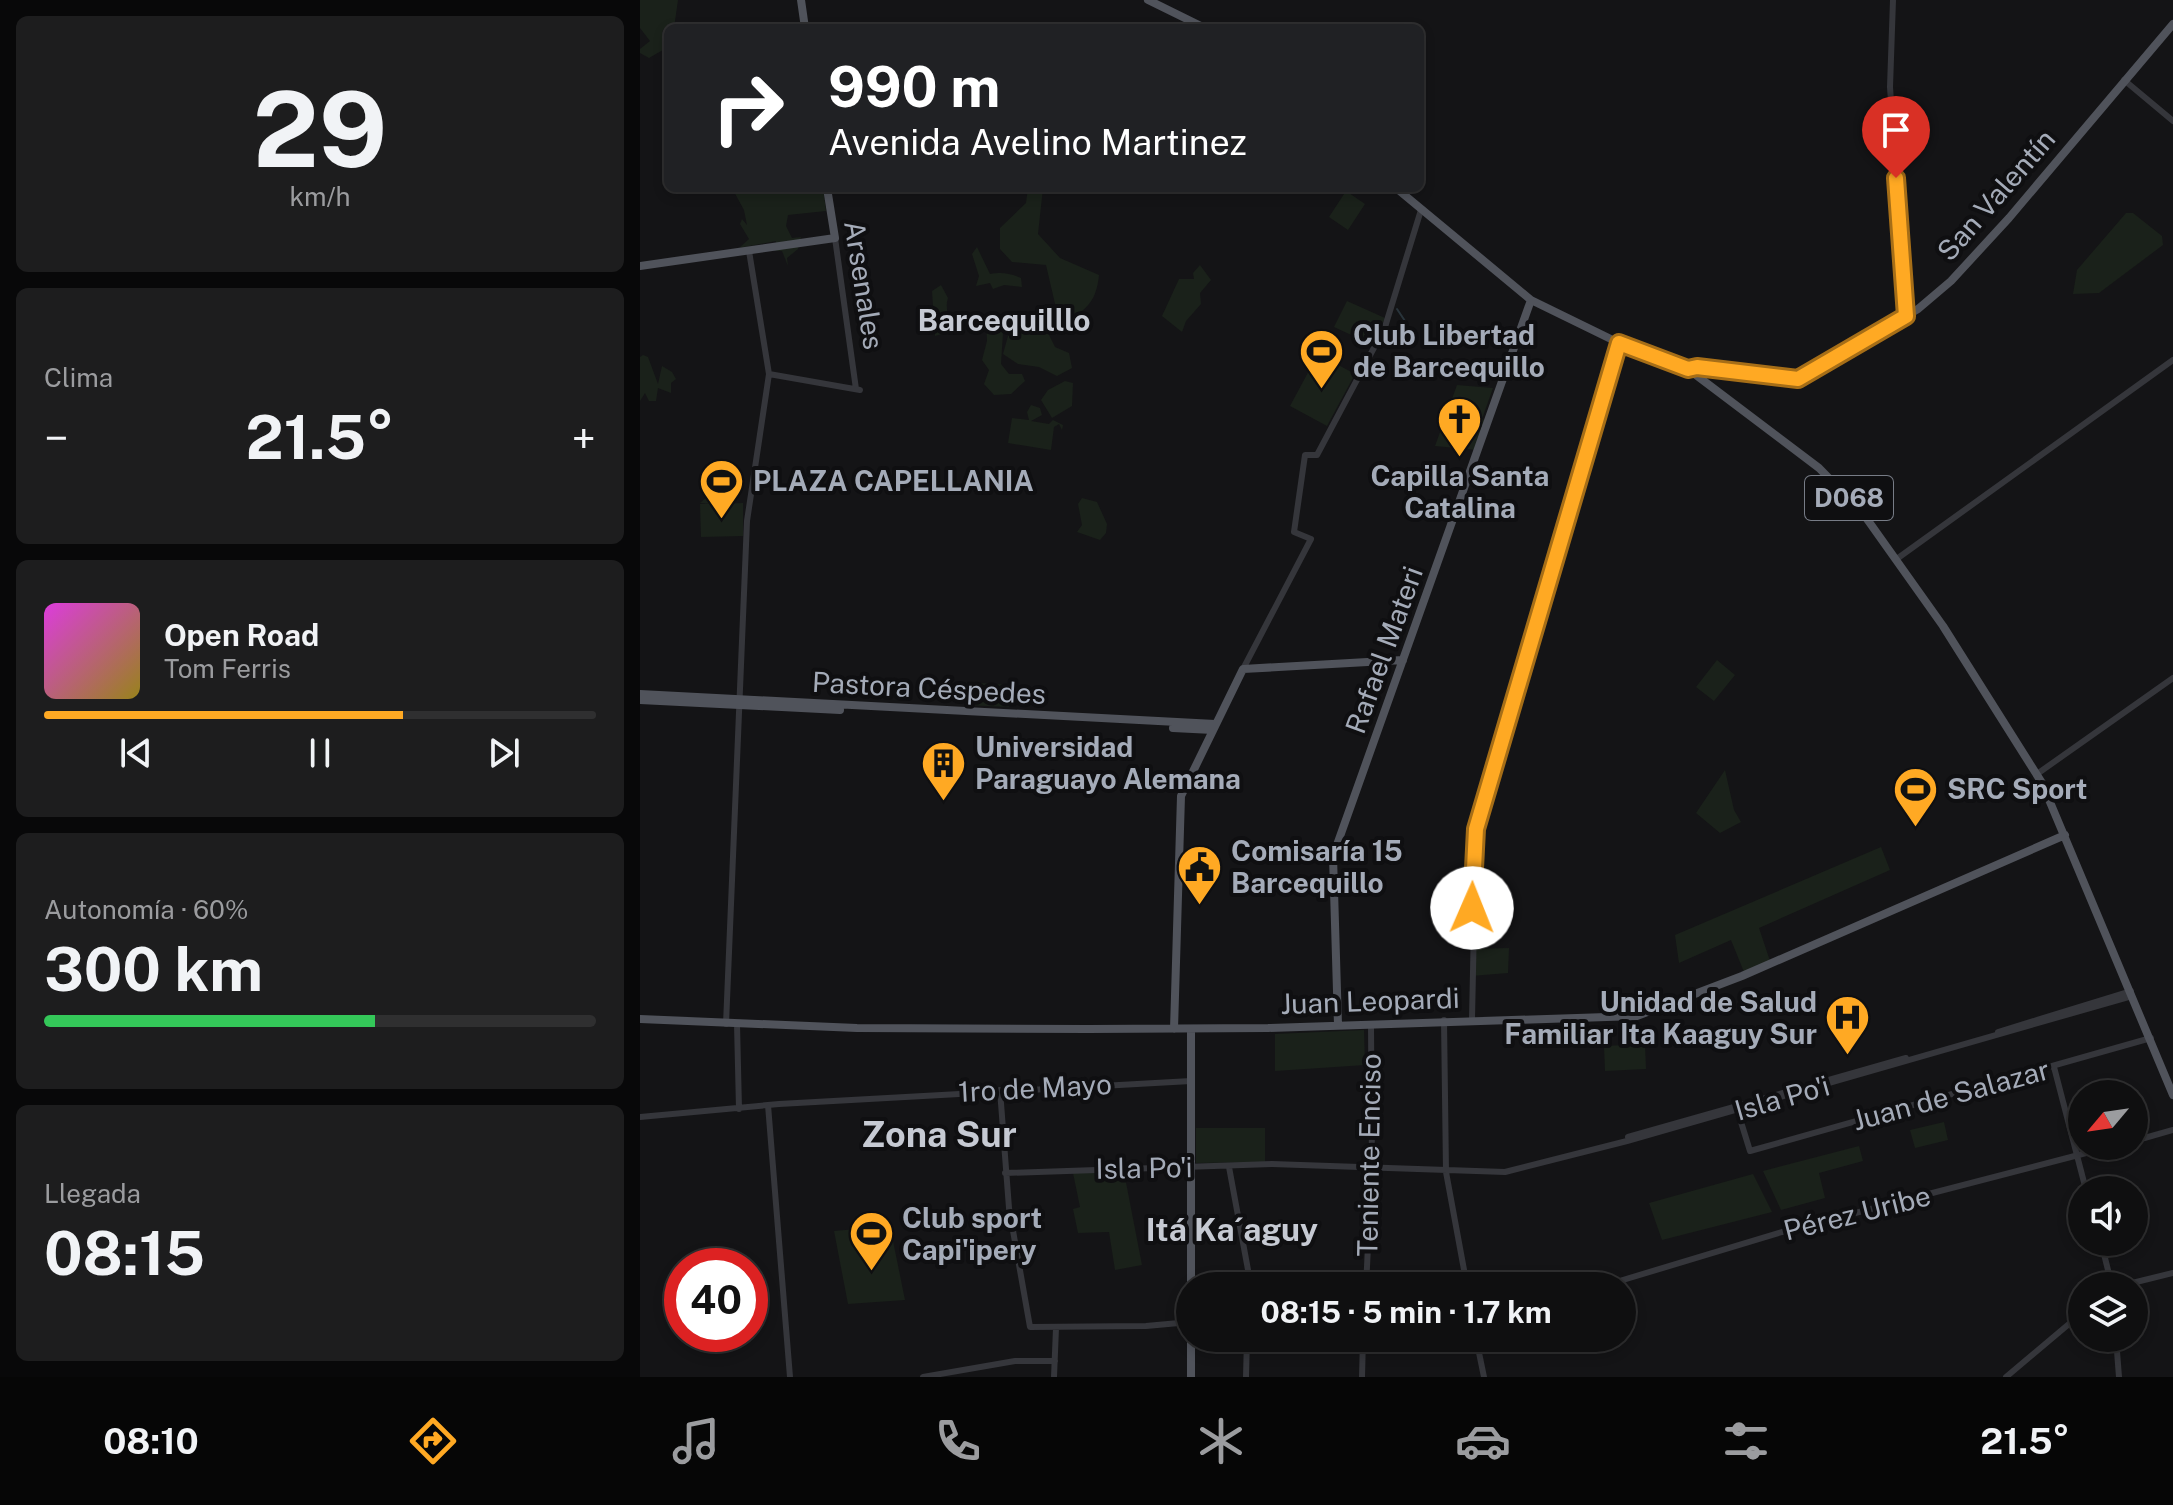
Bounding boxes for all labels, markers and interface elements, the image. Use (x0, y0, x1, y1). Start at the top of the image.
text: 990 m (828, 54, 1000, 120)
icon: right (696, 56, 800, 160)
text: 29 (253, 68, 387, 190)
pin (1862, 96, 1930, 178)
icon: arrive (1874, 108, 1918, 152)
text: Avenida Avelino Martinez (828, 121, 1247, 163)
street label: San Valentín (1930, 122, 2061, 267)
text: km/h (289, 181, 351, 212)
street label: Arsenales (838, 218, 891, 352)
district label: Barcequilllo (918, 302, 1090, 338)
place label: Club Libertad de Barcequillo (1353, 318, 1545, 383)
sports icon: Club Libertad de Barcequillo (1298, 327, 1346, 390)
text: Clima (44, 362, 113, 393)
church icon: Capilla Santa Catalina (1436, 395, 1484, 458)
text: 21.5° (246, 402, 394, 473)
text: − (44, 412, 68, 464)
text: + (572, 412, 596, 464)
sports icon: PLAZA CAPELLANIA (698, 457, 746, 520)
place label: Capilla Santa Catalina (1371, 459, 1549, 524)
place label: PLAZA CAPELLANIA (753, 464, 1034, 497)
road number: D068 (1805, 476, 1893, 520)
street label: Rafael Materi (1338, 562, 1429, 738)
text: Open Road (164, 617, 319, 653)
text: Tom Ferris (164, 653, 291, 684)
street label: Pastora Céspedes (811, 665, 1047, 710)
place label: Universidad Paraguayo Alemana (975, 730, 1241, 795)
icon: previous (114, 731, 158, 775)
icon: pause (298, 731, 342, 775)
icon: next (482, 731, 526, 775)
building icon: Universidad Paraguayo Alemana (920, 739, 968, 802)
sports icon: SRC Sport (1892, 765, 1940, 828)
place label: SRC Sport (1947, 772, 2087, 805)
place label: Comisaría 15 Barcequillo (1231, 834, 1403, 899)
public building icon: Comisaría 15 Barcequillo (1176, 843, 1224, 906)
position arrow (1430, 866, 1514, 950)
text: Autonomía · 60% (44, 894, 249, 925)
text: 300 km (44, 934, 263, 1005)
street label: Juan Leopardi (1280, 981, 1460, 1020)
place label: Unidad de Salud Familiar Ita Kaaguy Sur (1504, 985, 1817, 1050)
hospital icon: Unidad de Salud Familiar Ita Kaaguy Sur (1824, 994, 1872, 1057)
street label: Juan de Salazar (1849, 1052, 2053, 1137)
street label: Teniente Enciso (1350, 1053, 1387, 1257)
street label: 1ro de Mayo (957, 1067, 1113, 1108)
street label: Isla Po'i (1731, 1068, 1833, 1127)
north arrow (2068, 1080, 2148, 1160)
map controls (2068, 1080, 2148, 1352)
district label: Zona Sur (861, 1113, 1017, 1155)
street label: Isla Po'i (1095, 1150, 1193, 1185)
button: sound (2068, 1176, 2148, 1256)
text: Llegada (44, 1178, 141, 1209)
street label: Pérez Uribe (1780, 1178, 1934, 1247)
place label: Club sport Capi'ipery (902, 1201, 1042, 1266)
sports icon: Club sport Capi'ipery (847, 1210, 895, 1273)
district label: Itá Ka´aguy (1146, 1211, 1318, 1248)
text: 08:15 (44, 1218, 205, 1289)
speed limit sign: 40 (664, 1248, 768, 1352)
button: layers (2068, 1272, 2148, 1352)
text: 08:15 · 5 min · 1.7 km (1261, 1294, 1552, 1330)
icon: directions (405, 1413, 461, 1469)
icon: music (668, 1413, 724, 1469)
icon: phone (930, 1413, 986, 1469)
icon: climate (1193, 1413, 1249, 1469)
icon: car (1455, 1413, 1511, 1469)
icon: filters (1718, 1413, 1774, 1469)
text: 08:10 (103, 1420, 199, 1462)
text: 21.5° (1980, 1420, 2070, 1462)

